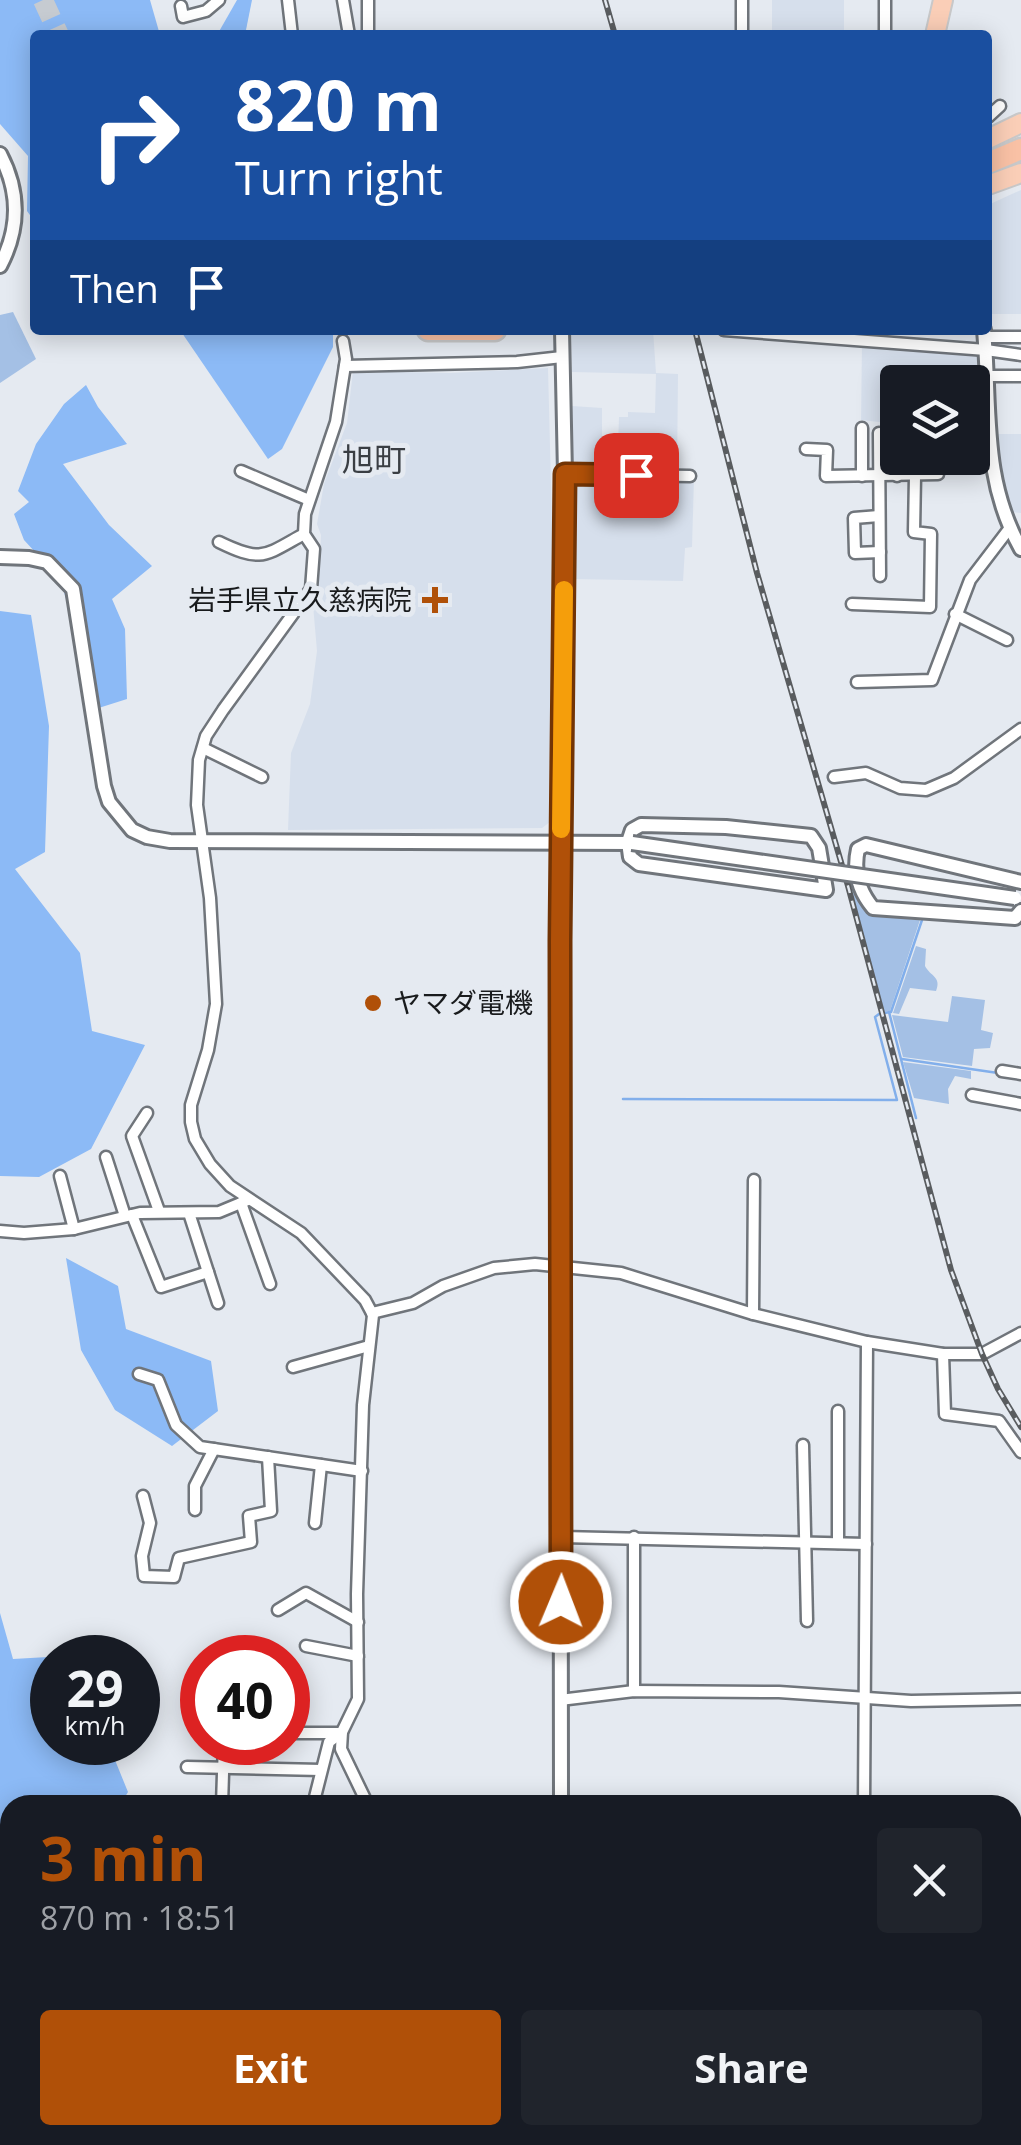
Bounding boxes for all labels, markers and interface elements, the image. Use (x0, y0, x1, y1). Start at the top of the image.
text: 820 m (235, 56, 442, 152)
icon: right (70, 70, 200, 200)
text: Turn right (235, 147, 443, 208)
icon: arrive (179, 260, 234, 315)
text: Then (70, 262, 159, 314)
map controls (880, 365, 990, 475)
button: layers (880, 365, 990, 475)
pin (594, 433, 679, 518)
district label: 旭町 (342, 437, 406, 480)
icon: arrive (609, 448, 664, 503)
place label: 岩手県立久慈病院 (188, 580, 412, 618)
marker: 岩手県立久慈病院 (422, 587, 448, 613)
place label: ヤマダ電機 (393, 983, 533, 1021)
marker: ヤマダ電機 (362, 992, 384, 1014)
position arrow (509, 1550, 613, 1654)
speed limit sign: 40 (180, 1635, 310, 1765)
text: 29 (66, 1654, 124, 1722)
text: km/h (65, 1708, 125, 1742)
text: 3 min (40, 1817, 207, 1899)
button: close (877, 1828, 982, 1933)
text: 870 m · 18:51 (40, 1896, 239, 1939)
button: Exit (40, 2010, 501, 2125)
button: Share (521, 2010, 982, 2125)

